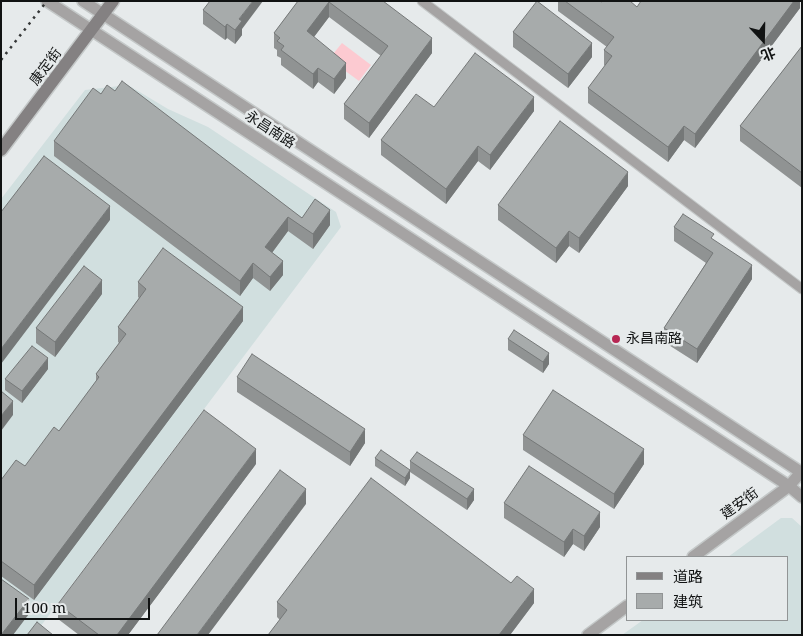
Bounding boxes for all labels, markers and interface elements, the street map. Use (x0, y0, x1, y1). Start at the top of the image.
north arrow (738, 15, 788, 65)
text: 北 (759, 43, 778, 66)
street label: 康定街 (27, 45, 65, 89)
street label: 永昌南路 (242, 108, 298, 152)
place label: 永昌南路 (626, 331, 682, 347)
marker: 永昌南路 (610, 333, 622, 345)
street label: 建安街 (718, 485, 762, 523)
legend (626, 556, 788, 621)
text: 道路 (673, 566, 703, 586)
scale bar (18, 588, 152, 620)
text: 建筑 (673, 591, 703, 611)
text: 100 m (23, 597, 66, 617)

